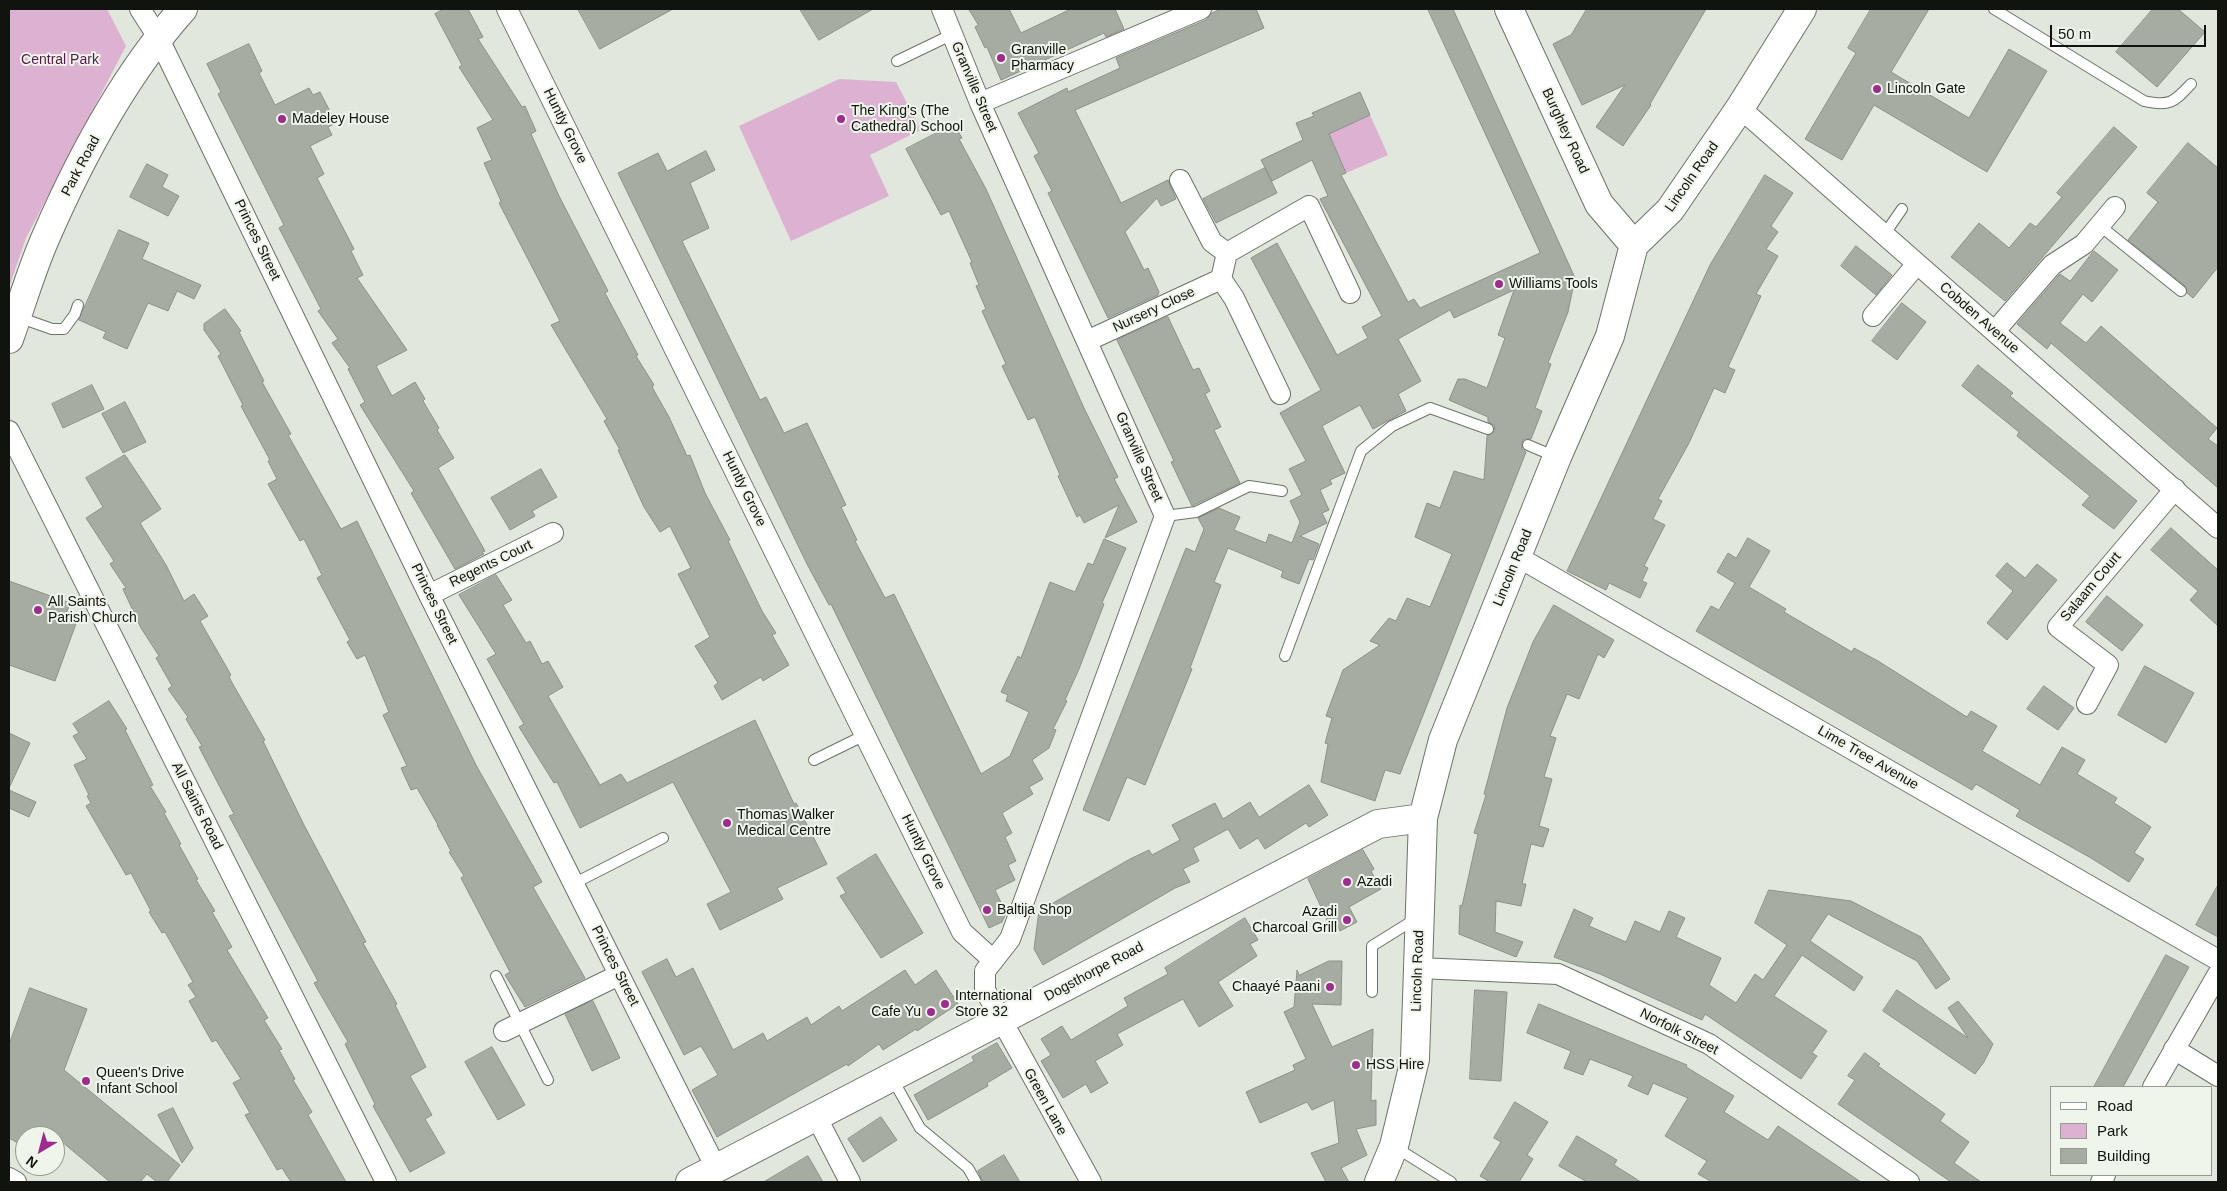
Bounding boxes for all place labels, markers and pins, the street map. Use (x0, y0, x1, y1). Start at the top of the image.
place label: Granville Pharmacy (1011, 42, 1074, 74)
marker: Granville Pharmacy (995, 52, 1007, 64)
place label: Lincoln Gate (1887, 81, 1966, 97)
marker: Lincoln Gate (1871, 83, 1883, 95)
place label: The King's (The Cathedral) School (851, 103, 963, 136)
place label: Madeley House (292, 111, 389, 127)
marker: Madeley House (276, 113, 288, 125)
marker: The King's (The Cathedral) School (835, 113, 847, 125)
place label: Williams Tools (1509, 276, 1598, 292)
marker: Williams Tools (1493, 278, 1505, 290)
place label: All Saints Parish Church (48, 594, 137, 626)
marker: All Saints Parish Church (32, 604, 44, 616)
place label: Thomas Walker Medical Centre (737, 807, 835, 840)
marker: Thomas Walker Medical Centre (721, 817, 733, 829)
place label: Azadi (1357, 874, 1392, 890)
marker: Azadi (1341, 876, 1353, 888)
place label: Baltija Shop (997, 902, 1072, 918)
marker: Baltija Shop (981, 904, 993, 916)
place label: Azadi Charcoal Grill (1252, 904, 1337, 936)
marker: Azadi Charcoal Grill (1341, 914, 1353, 926)
place label: Chaayé Paani (1232, 979, 1320, 995)
marker: Chaayé Paani (1324, 981, 1336, 993)
place label: International Store 32 (955, 988, 1032, 1020)
marker: International Store 32 (939, 998, 951, 1010)
place label: Cafe Yu (871, 1004, 921, 1020)
marker: Cafe Yu (925, 1006, 937, 1018)
place label: HSS Hire (1366, 1057, 1424, 1073)
marker: HSS Hire (1350, 1059, 1362, 1071)
place label: Queen's Drive Infant School (96, 1065, 184, 1098)
marker: Queen's Drive Infant School (80, 1075, 92, 1087)

